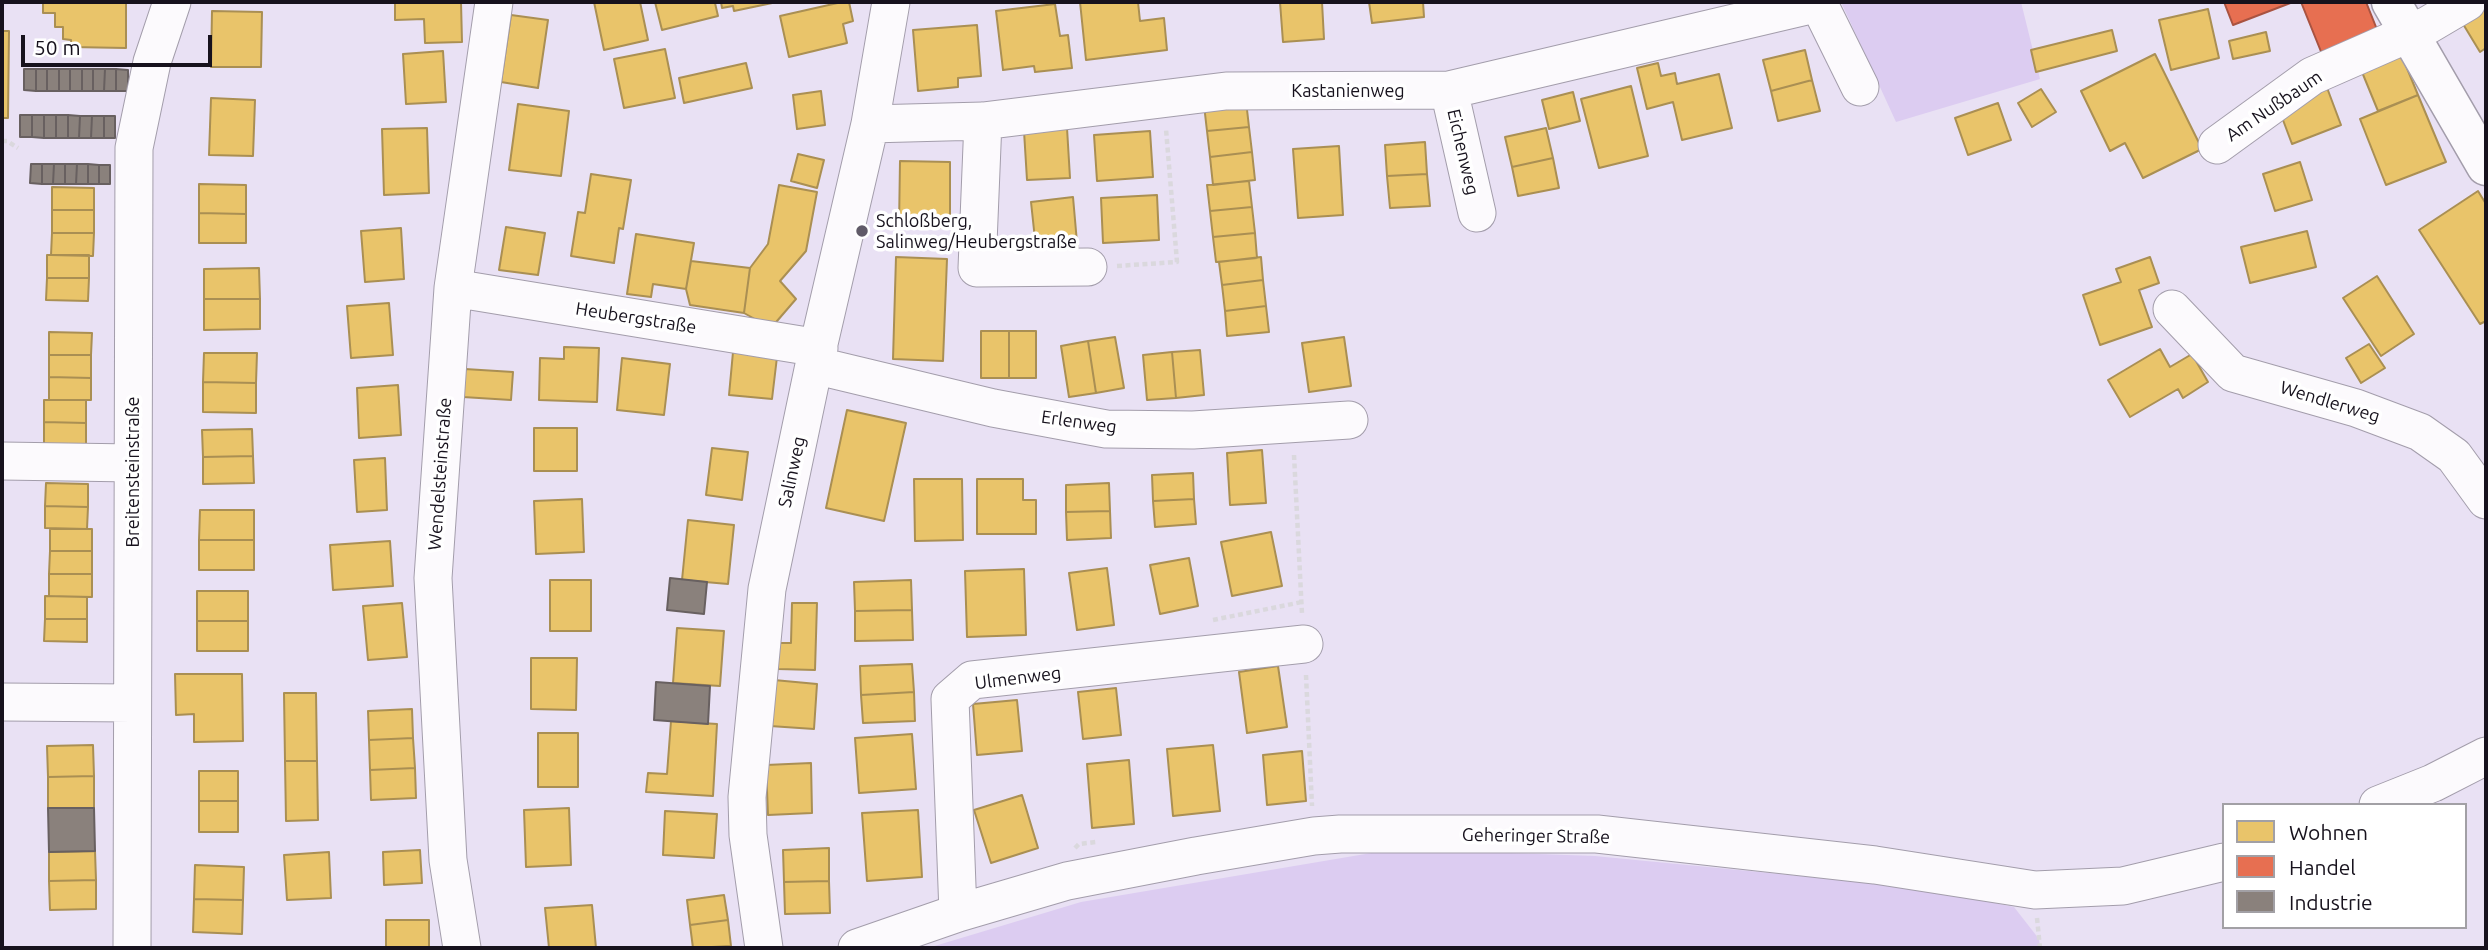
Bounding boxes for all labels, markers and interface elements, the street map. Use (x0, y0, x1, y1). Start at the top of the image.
scale bar (24, 21, 215, 65)
text: 50 m (34, 35, 81, 59)
street label: Am Nußbaum (2222, 66, 2326, 146)
street label: Kastanienweg (1291, 80, 1405, 102)
street label: Eichenweg (1443, 107, 1483, 197)
place label: Schloßberg, Salinweg/Heubergstraße (876, 210, 1077, 252)
marker: Schloßberg, Salinweg/Heubergstraße (854, 223, 870, 239)
street label: Heubergstraße (574, 298, 698, 338)
street label: Wendlerweg (2277, 377, 2383, 427)
street label: Breitensteinstraße (122, 397, 144, 547)
street label: Wendelsteinstraße (424, 397, 456, 551)
street label: Erlenweg (1040, 406, 1118, 438)
street label: Salinweg (774, 434, 810, 510)
street label: Ulmenweg (974, 662, 1062, 694)
legend (2222, 803, 2467, 929)
text: Wohnen (2289, 820, 2368, 844)
street label: Geheringer Straße (1462, 824, 1610, 848)
text: Handel (2289, 855, 2356, 879)
text: Industrie (2289, 890, 2373, 914)

